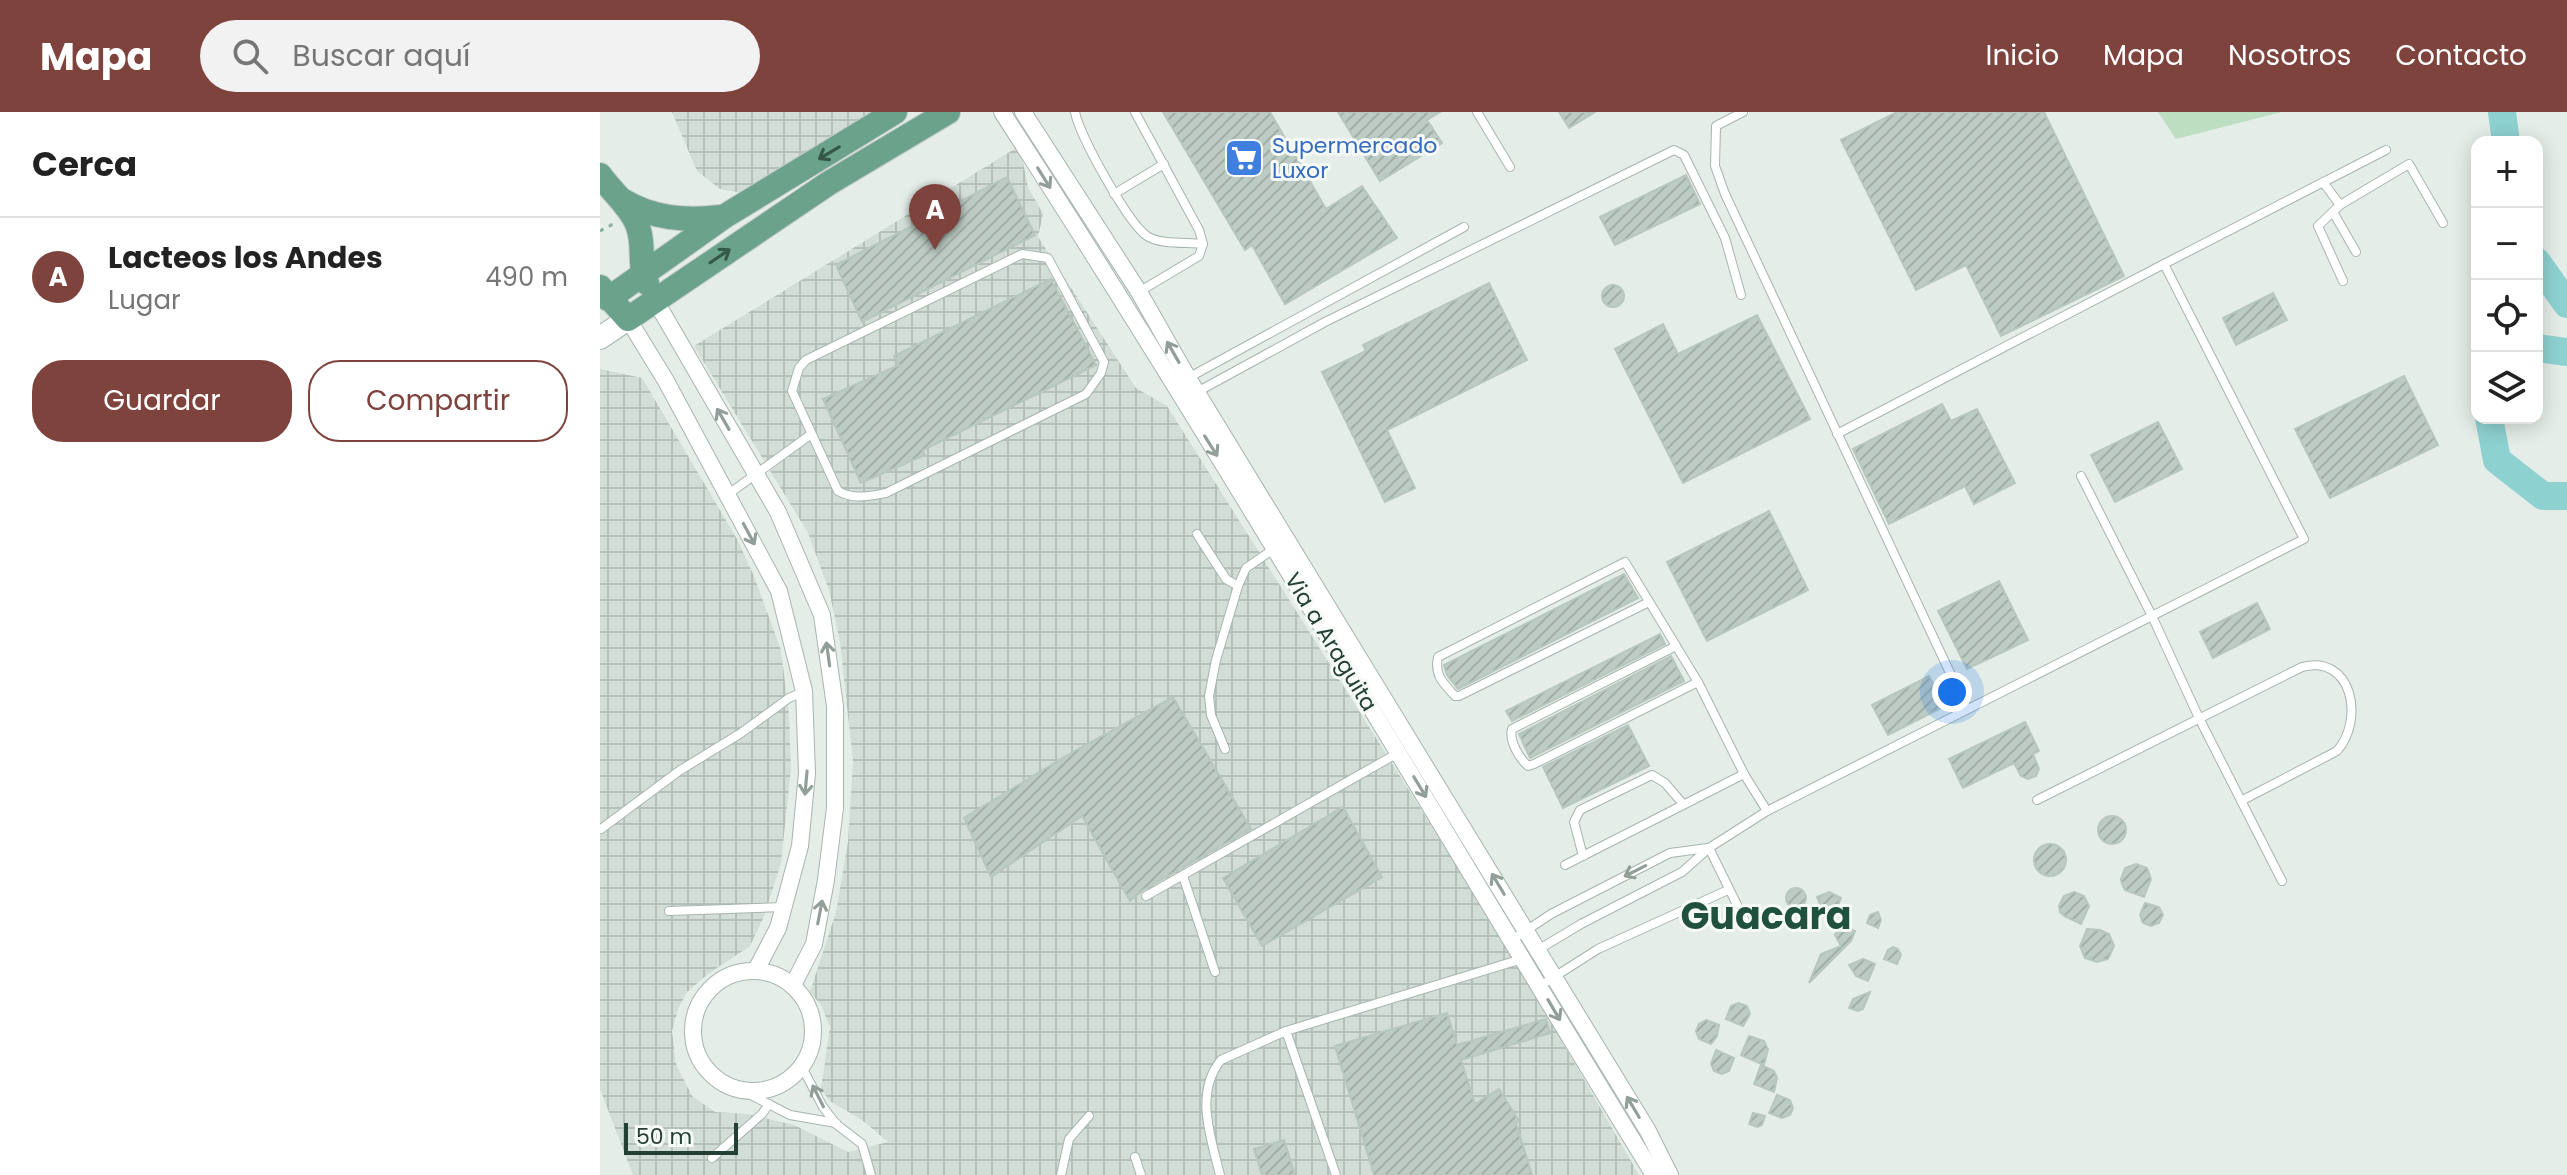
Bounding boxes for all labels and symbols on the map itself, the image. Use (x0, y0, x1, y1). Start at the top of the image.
place label: Supermercado Luxor (1272, 130, 1437, 186)
supermarket icon: Supermercado Luxor (1223, 137, 1265, 179)
one-way arrow (818, 145, 841, 161)
one-way arrow (1036, 166, 1052, 189)
pin: A (909, 184, 961, 250)
one-way arrow (708, 248, 730, 264)
one-way arrow (1165, 341, 1181, 364)
one-way arrow (715, 408, 731, 431)
one-way arrow (1203, 434, 1219, 457)
one-way arrow (741, 521, 757, 545)
street label: Via a Araguita (1277, 567, 1385, 717)
one-way arrow (820, 642, 835, 667)
your location (1932, 672, 1972, 712)
one-way arrow (798, 769, 813, 796)
one-way arrow (1412, 775, 1428, 798)
one-way arrow (1624, 864, 1648, 879)
one-way arrow (1490, 873, 1506, 896)
district label: Guacara (1680, 889, 1852, 942)
one-way arrow (813, 900, 828, 926)
one-way arrow (1546, 998, 1562, 1021)
one-way arrow (809, 1085, 825, 1108)
one-way arrow (1625, 1096, 1641, 1119)
scale bar (624, 1119, 738, 1155)

